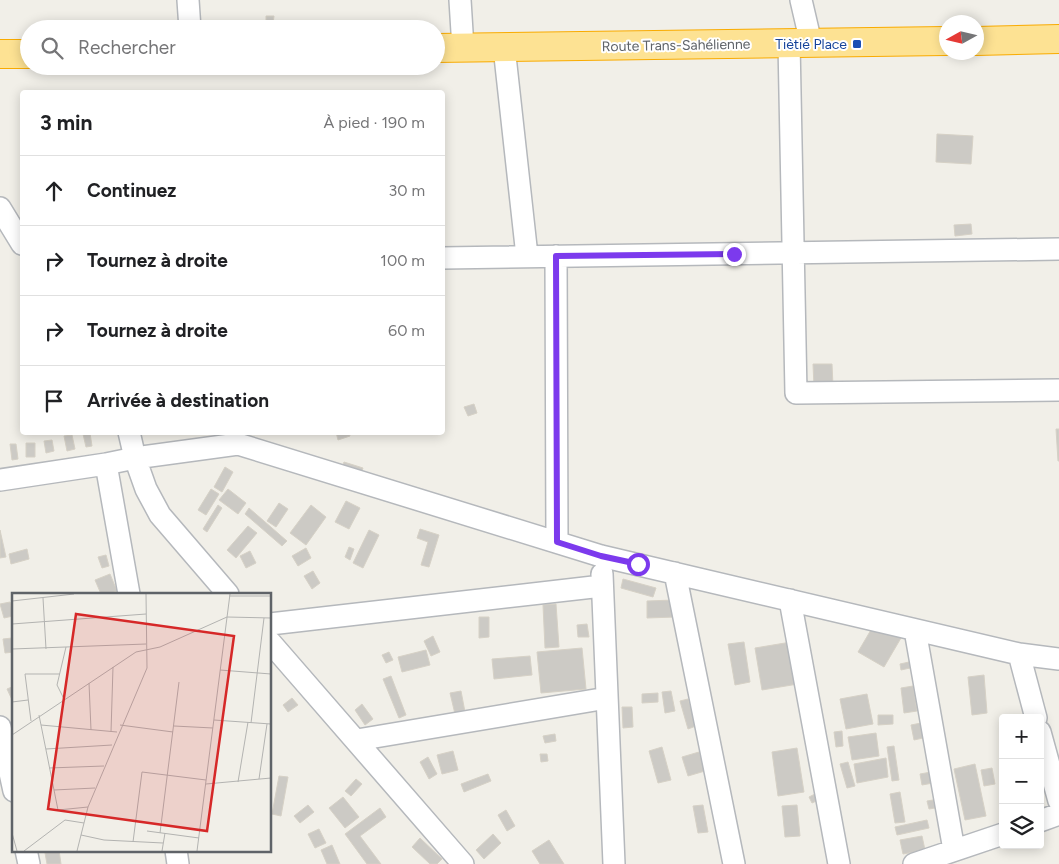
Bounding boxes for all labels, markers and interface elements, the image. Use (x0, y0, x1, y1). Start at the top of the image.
north arrow (939, 15, 984, 60)
search box (20, 20, 445, 75)
icon: search (38, 34, 66, 62)
text: Rechercher (78, 36, 176, 59)
street label: Route Trans-Sahélienne (602, 36, 751, 55)
place label: Tiètié Place (775, 36, 847, 53)
marker: Tiètié Place (851, 38, 863, 50)
text: 3 min (40, 110, 92, 135)
text: À pied · 190 m (323, 113, 425, 132)
icon: ahead (40, 177, 68, 205)
text: Continuez (87, 179, 176, 202)
text: 30 m (388, 181, 425, 200)
route end (723, 243, 746, 266)
icon: right (40, 247, 68, 275)
text: Tournez à droite (87, 249, 228, 272)
text: 100 m (380, 251, 425, 270)
icon: right (40, 317, 68, 345)
text: Tournez à droite (87, 319, 228, 342)
text: 60 m (388, 321, 425, 340)
icon: arrive (40, 387, 68, 415)
text: Arrivée à destination (87, 389, 269, 412)
route start (627, 553, 650, 576)
inset map (12, 593, 271, 852)
map controls (999, 714, 1044, 849)
button: + (999, 714, 1044, 759)
button: − (999, 759, 1044, 804)
button: layers (999, 804, 1044, 849)

